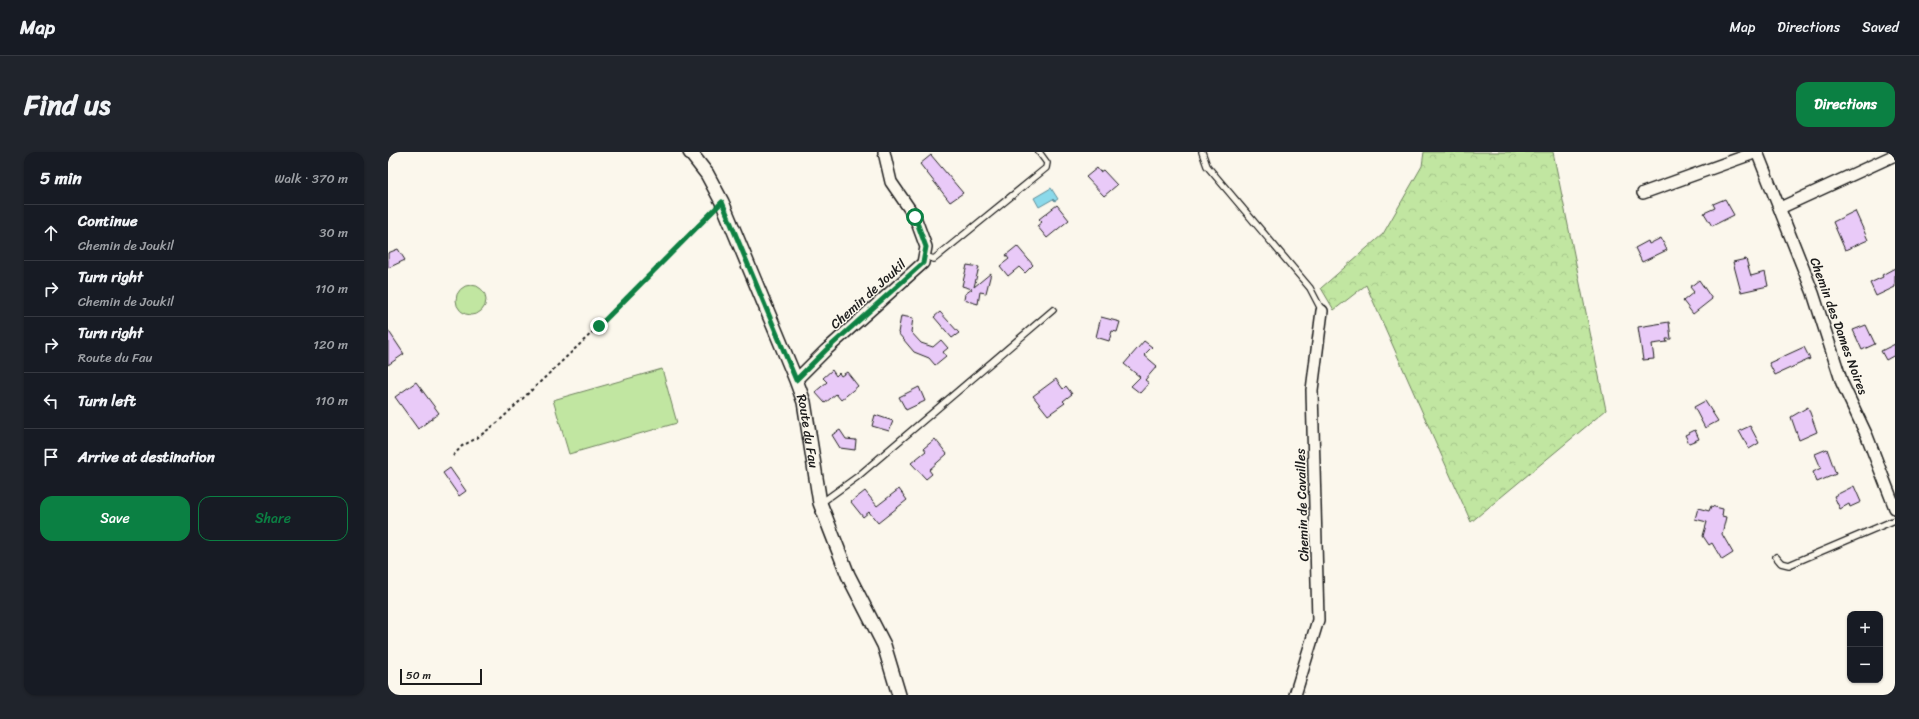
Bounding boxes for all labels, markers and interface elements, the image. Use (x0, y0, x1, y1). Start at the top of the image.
text: Map (20, 11, 55, 44)
text: Map (1729, 15, 1755, 40)
text: Directions (1777, 15, 1840, 40)
text: Saved (1862, 15, 1899, 40)
text: Find us (24, 80, 111, 129)
button: Directions (1796, 82, 1895, 127)
text: 5 min (40, 163, 82, 193)
text: Walk · 370 m (274, 167, 348, 190)
text: Continue (78, 208, 138, 234)
route start (906, 208, 924, 226)
text: 30 m (319, 221, 348, 244)
icon: ahead (40, 222, 62, 244)
text: Chemin de Joukil (78, 234, 174, 257)
street label: Chemin de Joukil (825, 253, 912, 335)
street label: Chemin des Dames Noires (1803, 254, 1875, 399)
text: Turn right (78, 264, 143, 290)
text: 110 m (315, 277, 348, 300)
icon: right (40, 278, 62, 300)
text: Chemin de Joukil (78, 290, 174, 313)
route end (590, 317, 608, 335)
text: Turn right (78, 320, 143, 346)
text: 120 m (313, 333, 348, 356)
icon: right (40, 334, 62, 356)
text: Route du Fau (78, 346, 153, 369)
text: Turn left (78, 388, 136, 414)
text: 110 m (315, 389, 348, 412)
icon: left (40, 390, 62, 412)
street label: Route du Fau (790, 390, 826, 470)
text: Arrive at destination (78, 444, 215, 470)
icon: arrive (40, 446, 62, 468)
street label: Chemin de Cavailles (1289, 448, 1315, 562)
button: Save (40, 496, 190, 541)
button: Share (198, 496, 348, 541)
map controls (1847, 611, 1883, 683)
button: + (1847, 611, 1883, 647)
button: − (1847, 647, 1883, 683)
text: 50 m (406, 666, 431, 685)
scale bar (400, 667, 482, 686)

